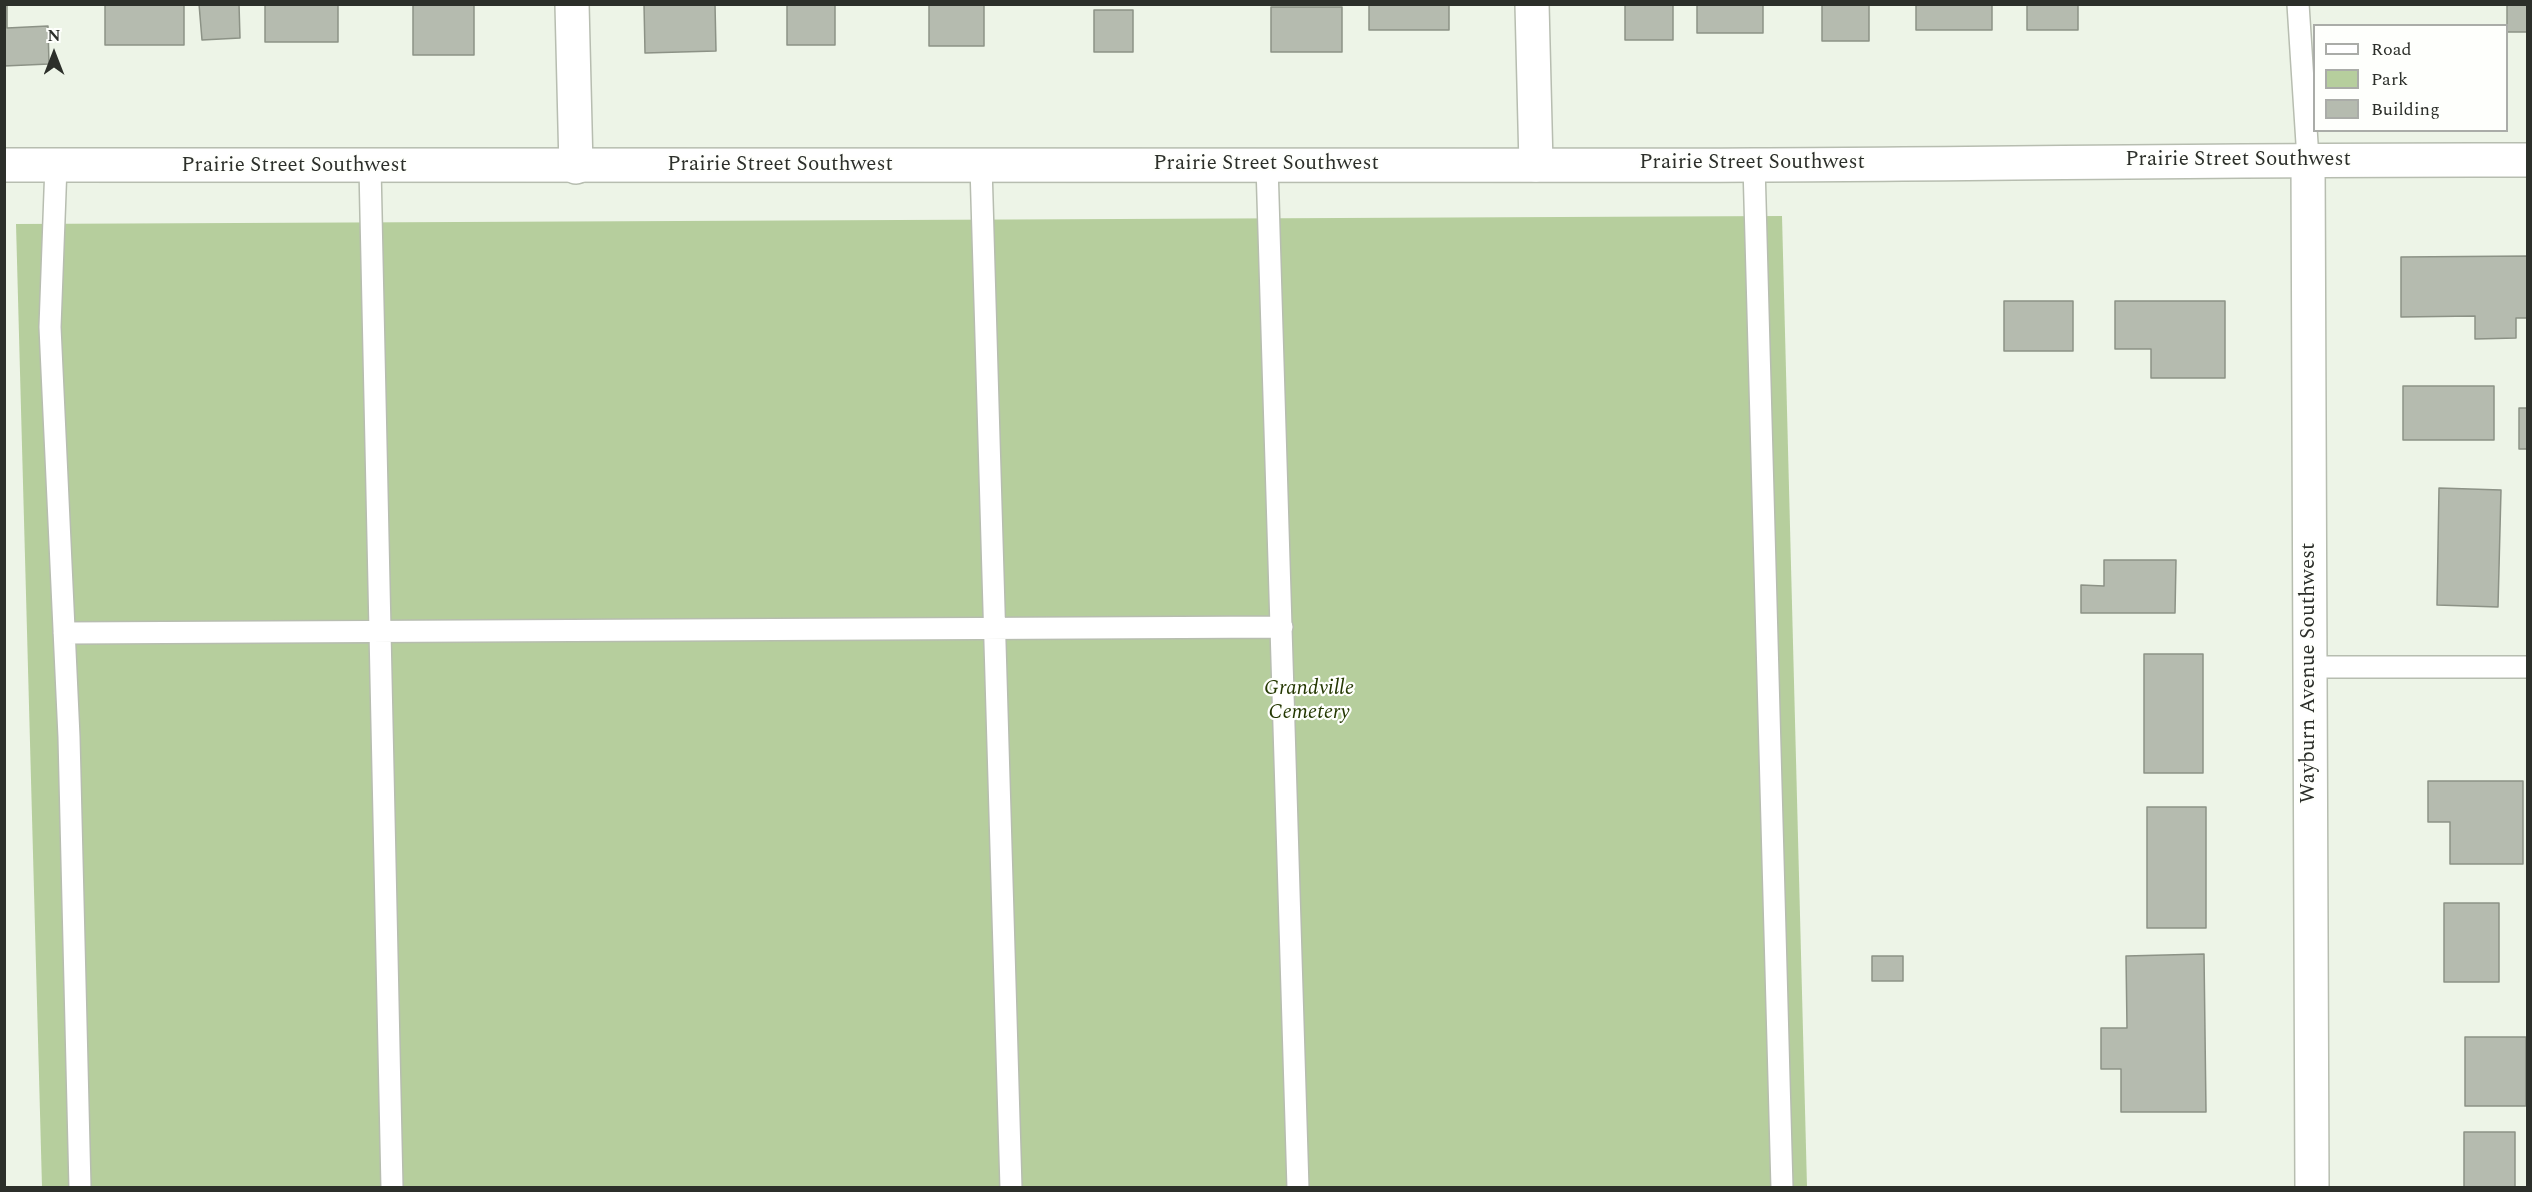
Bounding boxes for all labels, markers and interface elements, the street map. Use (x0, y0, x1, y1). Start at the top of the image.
north arrow (24, 24, 84, 84)
text: N (47, 24, 61, 48)
legend (2313, 24, 2508, 132)
text: Road (2371, 36, 2412, 63)
text: Park (2371, 66, 2408, 93)
text: Building (2371, 96, 2440, 123)
street label: Prairie Street Southwest (2125, 148, 2351, 174)
street label: Prairie Street Southwest (1639, 151, 1865, 177)
street label: Prairie Street Southwest (1153, 152, 1379, 178)
street label: Prairie Street Southwest (667, 153, 893, 179)
street label: Prairie Street Southwest (181, 154, 407, 180)
street label: Wayburn Avenue Southwest (2297, 543, 2323, 803)
park label: Grandville Cemetery (1264, 677, 1354, 727)

